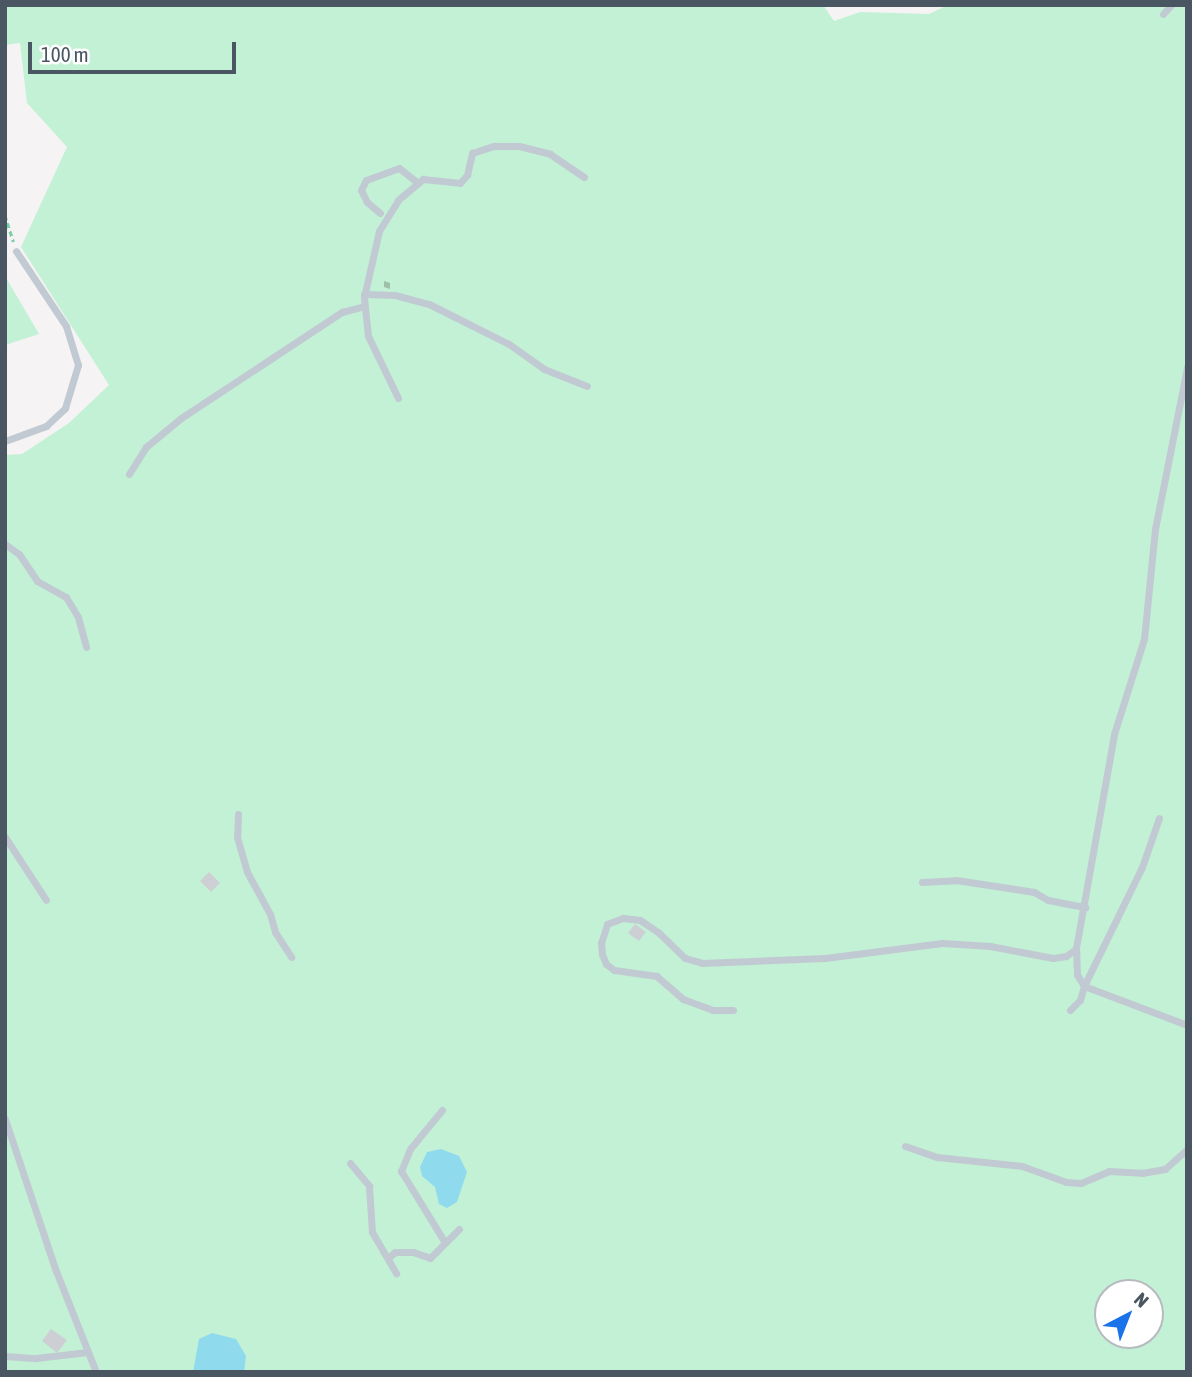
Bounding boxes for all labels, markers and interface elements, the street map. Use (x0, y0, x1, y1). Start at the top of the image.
scale bar (32, 28, 240, 72)
text: 100 m (41, 42, 89, 66)
north arrow (1094, 1279, 1164, 1349)
text: N (1130, 1288, 1153, 1312)

